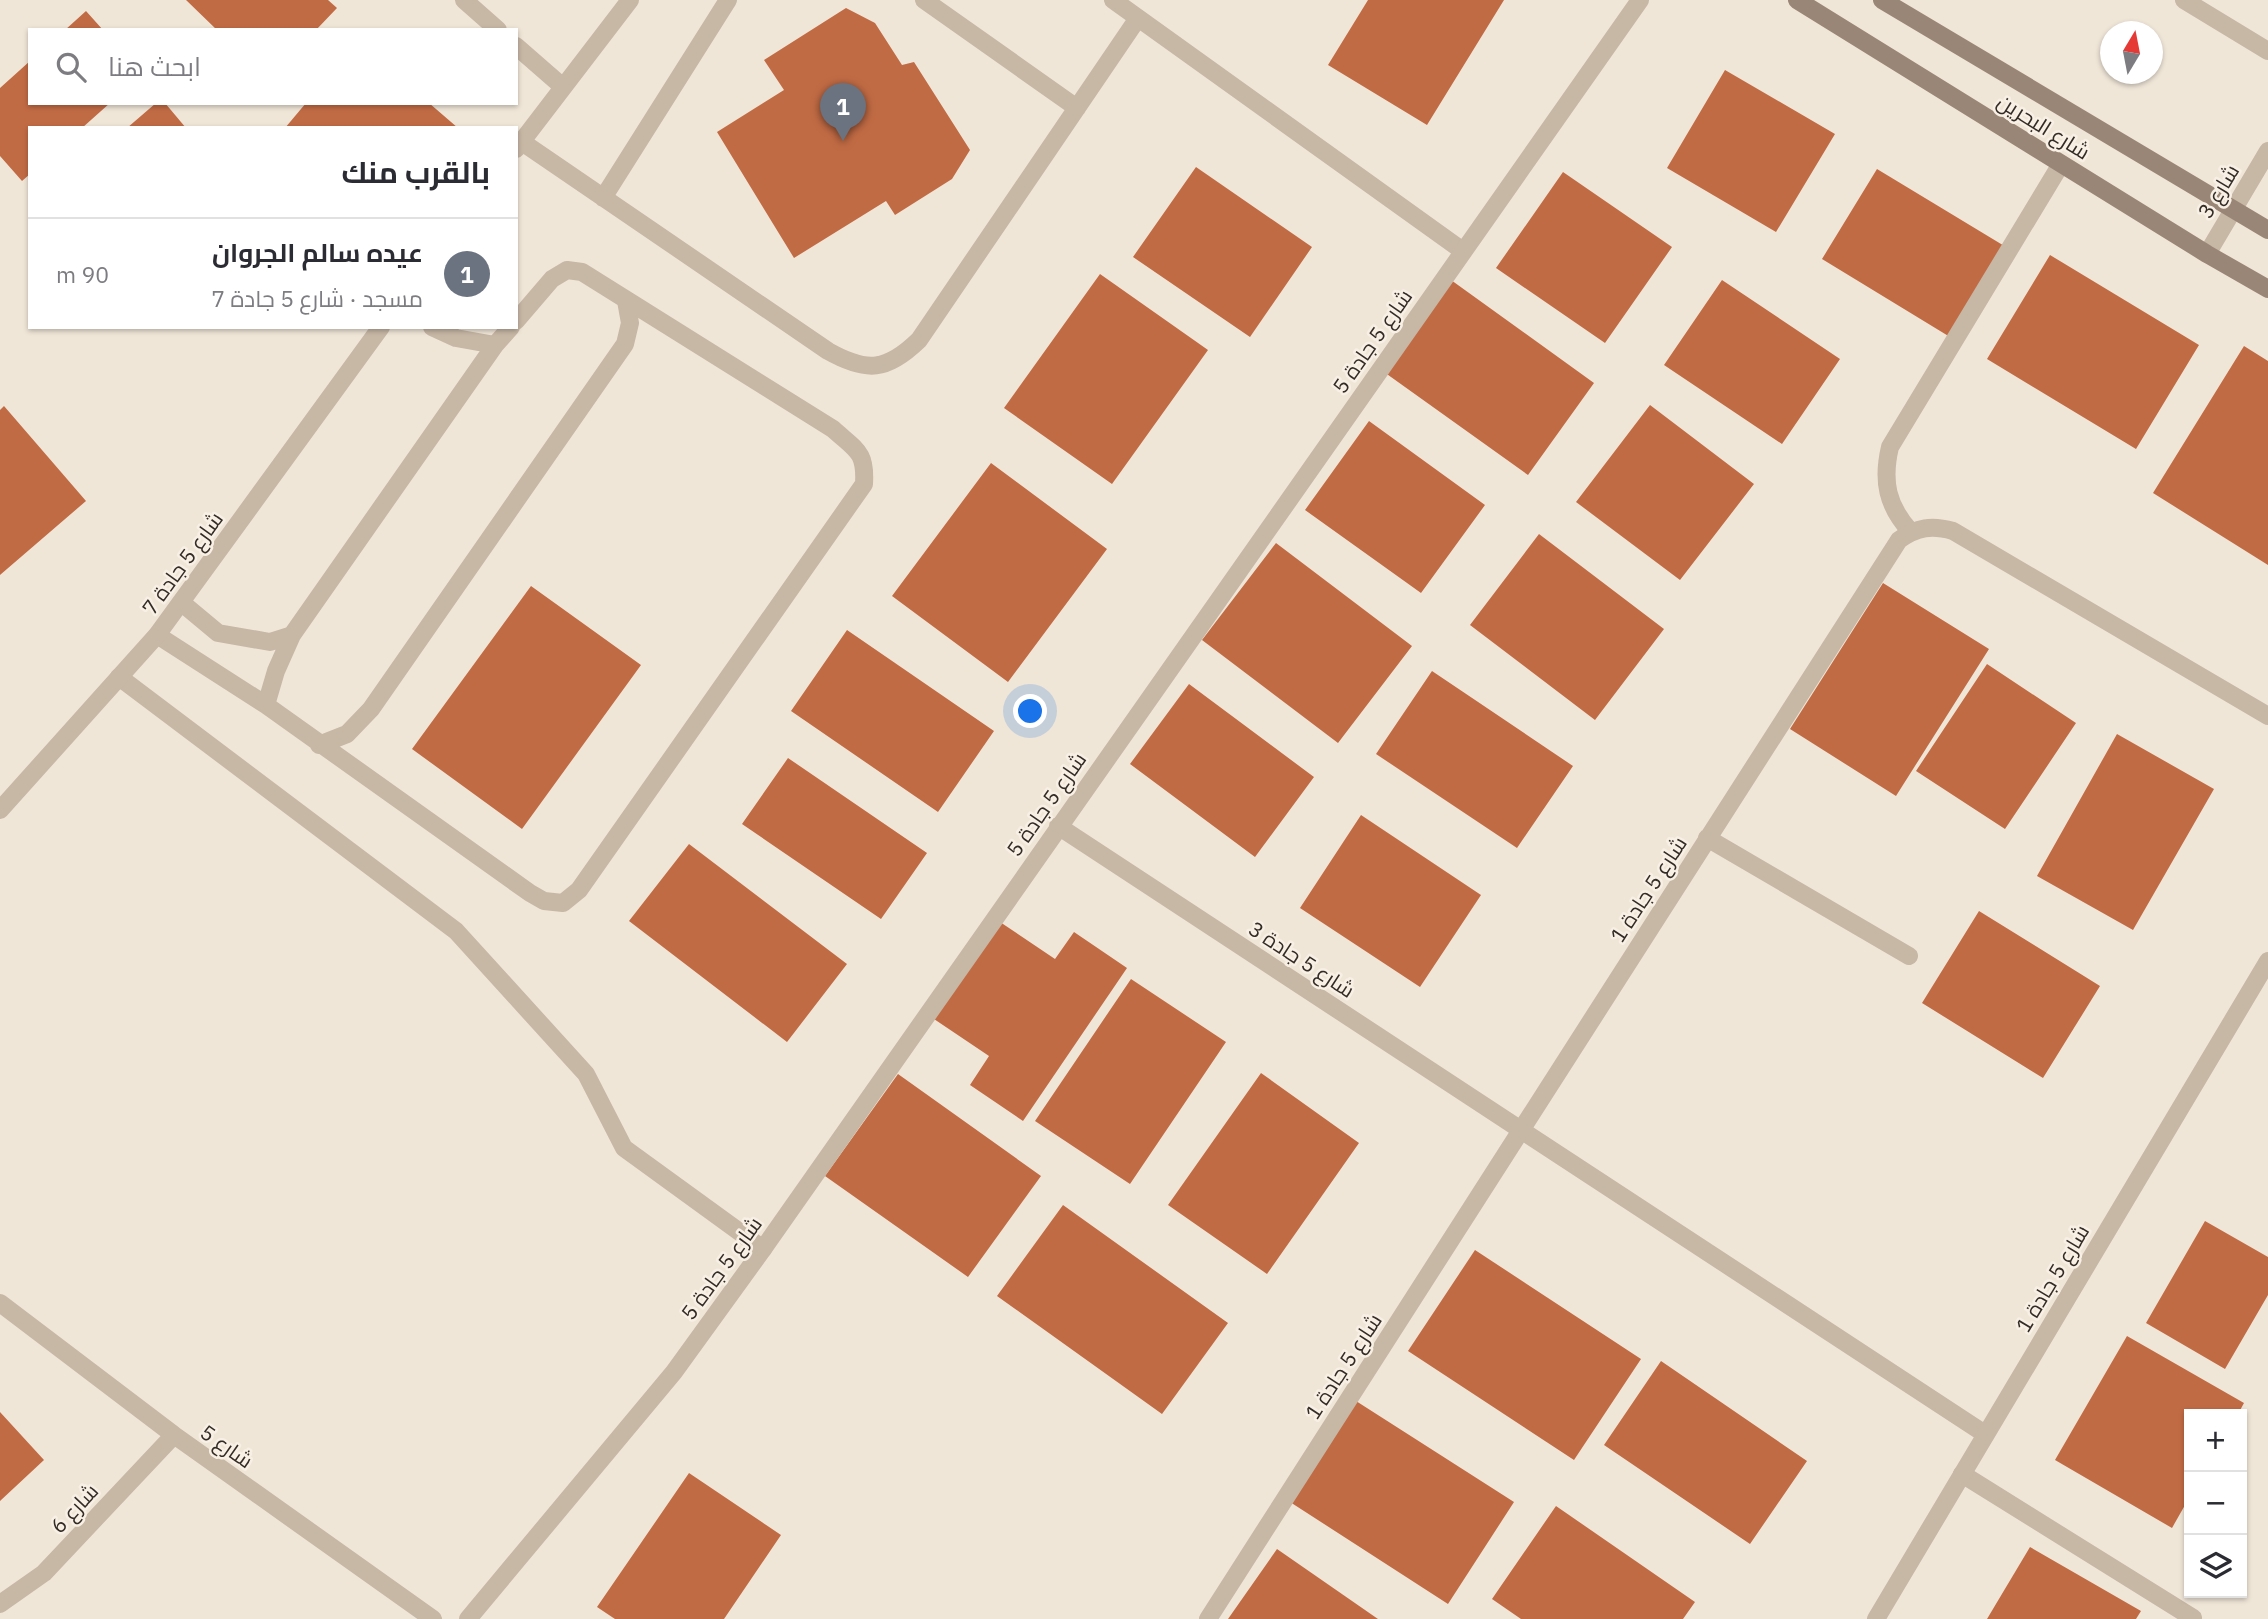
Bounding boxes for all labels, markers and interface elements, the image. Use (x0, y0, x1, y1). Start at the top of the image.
north arrow (2100, 21, 2163, 84)
search box (28, 28, 518, 105)
icon: search (52, 48, 90, 86)
text: ابحث هنا (108, 49, 201, 83)
pin: 1 (820, 83, 866, 141)
street label: شارع البحرين (1992, 87, 2096, 166)
text: بالقرب منك (341, 152, 490, 191)
street label: شارع 3 (2191, 159, 2246, 224)
text: عيده سالم الجروان (212, 235, 423, 269)
text: 90 m (56, 259, 109, 289)
text: 1 (460, 259, 474, 289)
text: مسجد · شارع 5 جادة 7 (211, 283, 423, 313)
street label: شارع 5 جادة 5 (1326, 283, 1419, 399)
street label: شارع 5 جادة 7 (135, 506, 230, 621)
your location (1013, 694, 1047, 728)
street label: شارع 5 جادة 5 (1000, 746, 1093, 862)
street label: شارع 5 جادة 1 (1603, 831, 1694, 948)
street label: شارع 5 جادة 3 (1243, 914, 1360, 1005)
street label: شارع 5 جادة 5 (674, 1211, 769, 1326)
street label: شارع 5 جادة 1 (2009, 1219, 2096, 1338)
street label: شارع 5 جادة 1 (1298, 1308, 1389, 1425)
map controls (2184, 1409, 2247, 1598)
button: + (2184, 1409, 2247, 1472)
street label: شارع 5 (195, 1418, 259, 1475)
button: − (2184, 1472, 2247, 1535)
street label: شارع 6 (44, 1477, 105, 1540)
button: layers (2184, 1535, 2247, 1598)

